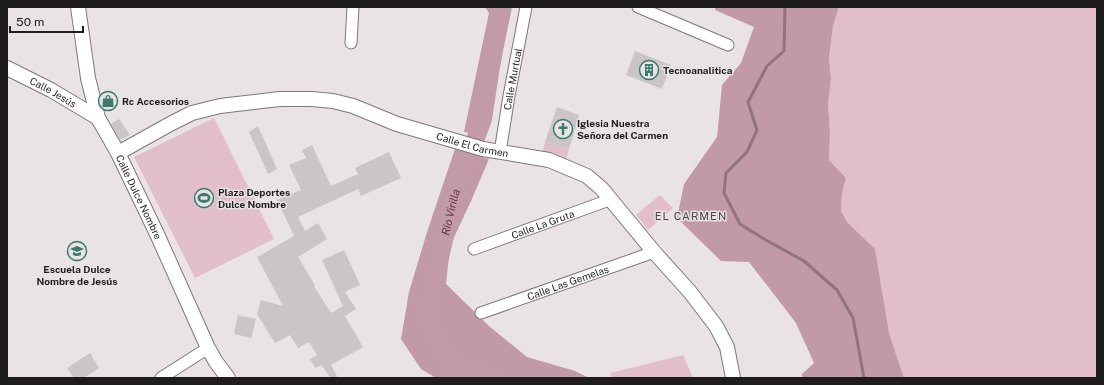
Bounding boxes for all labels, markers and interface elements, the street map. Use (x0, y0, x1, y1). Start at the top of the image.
scale bar (10, 8, 83, 34)
text: 50 m (16, 15, 44, 29)
street label: Calle Murtual (501, 47, 524, 111)
building icon: Tecnoanalitica (638, 59, 660, 81)
place label: Tecnoanalitica (663, 64, 733, 76)
street label: Calle Jesús (28, 74, 79, 110)
shop icon: Rc Accesorios (97, 90, 119, 112)
place label: Rc Accesorios (122, 95, 189, 107)
place label: Iglesia Nuestra Señora del Carmen (577, 117, 668, 141)
church icon: Iglesia Nuestra Señora del Carmen (552, 118, 574, 140)
street label: Calle El Carmen (435, 130, 510, 159)
street label: Calle Dulce Nombre (114, 153, 165, 241)
place label: Plaza Deportes Dulce Nombre (218, 186, 290, 210)
sports icon: Plaza Deportes Dulce Nombre (193, 187, 215, 209)
water label: Río Virilla (439, 187, 462, 236)
street label: Calle La Gruta (509, 207, 576, 241)
district label: EL CARMEN (655, 210, 727, 222)
school or university icon: Escuela Dulce Nombre de Jesús (66, 240, 88, 262)
place label: Escuela Dulce Nombre de Jesús (37, 263, 117, 287)
street label: Calle Las Gemelas (525, 263, 610, 302)

